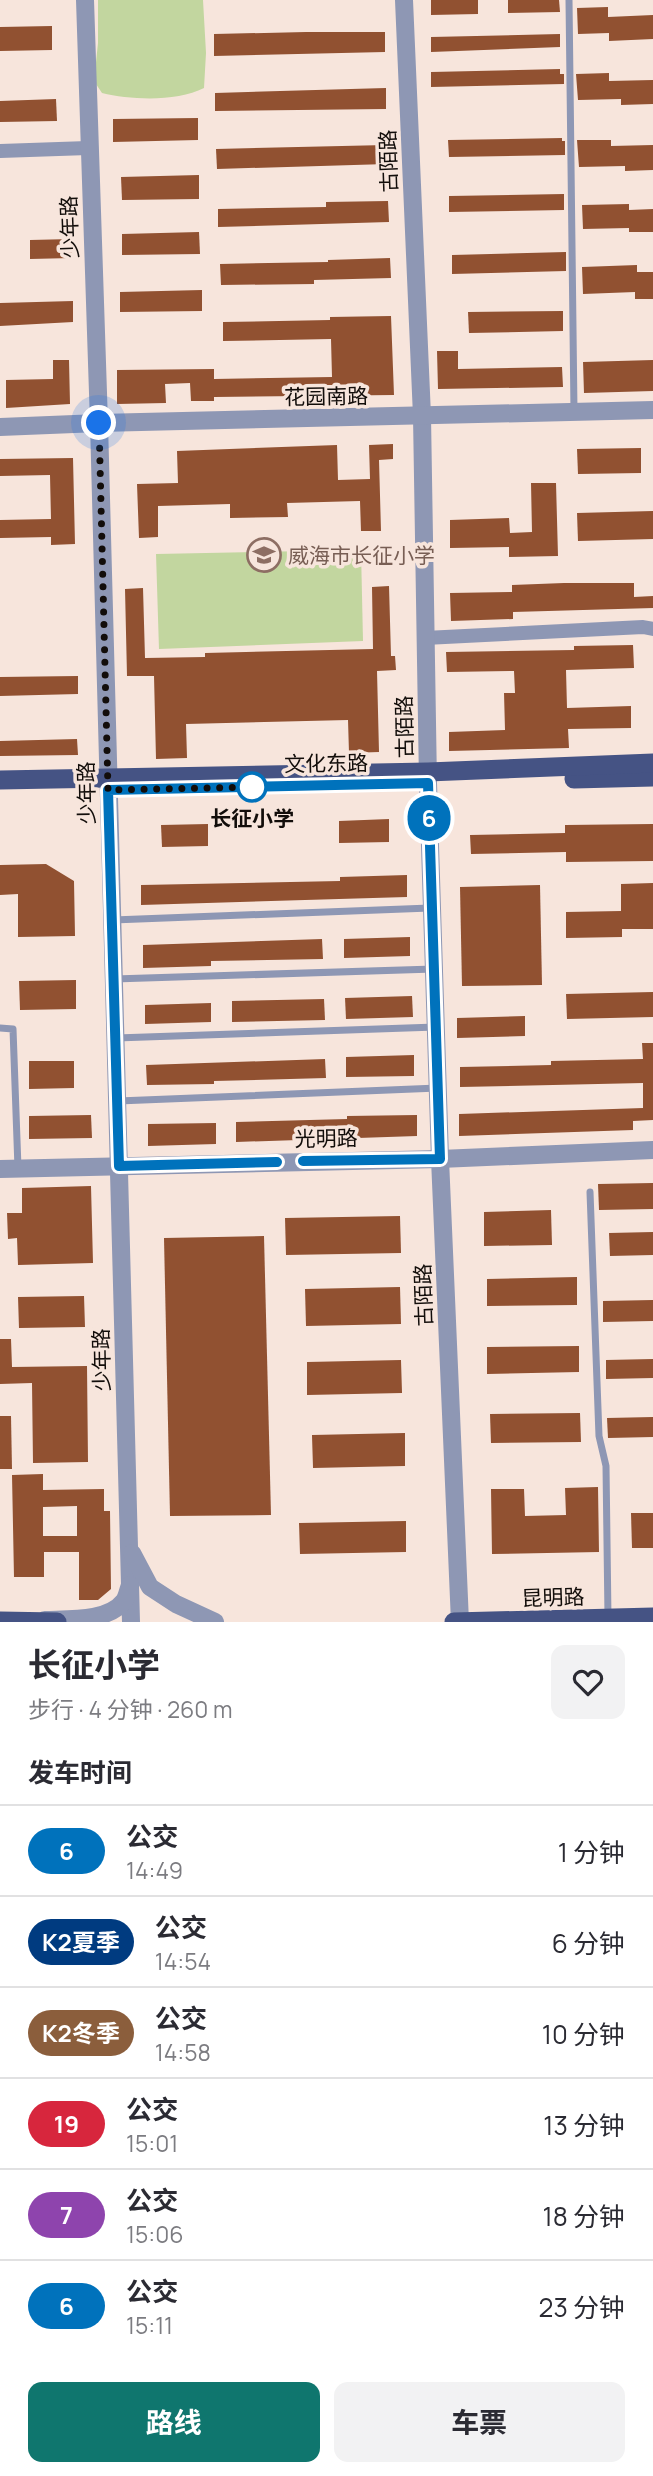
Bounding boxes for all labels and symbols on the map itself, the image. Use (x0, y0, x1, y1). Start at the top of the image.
street label: 古陌路 (373, 129, 403, 193)
street label: 少年路 (54, 195, 84, 259)
street label: 花园南路 (284, 381, 368, 411)
your location (81, 405, 116, 440)
school or university icon: 威海市长征小学 (245, 536, 283, 574)
place label: 威海市长征小学 (288, 541, 435, 569)
street label: 古陌路 (389, 695, 419, 759)
street label: 文化东路 (284, 748, 368, 778)
street label: 少年路 (71, 761, 101, 825)
marker: 长征小学 (237, 772, 267, 802)
line badge: 6 (406, 795, 452, 841)
place label: 长征小学 (210, 804, 294, 832)
street label: 光明路 (294, 1123, 358, 1153)
street label: 古陌路 (408, 1263, 438, 1327)
street label: 少年路 (86, 1328, 116, 1392)
street label: 昆明路 (521, 1582, 585, 1612)

